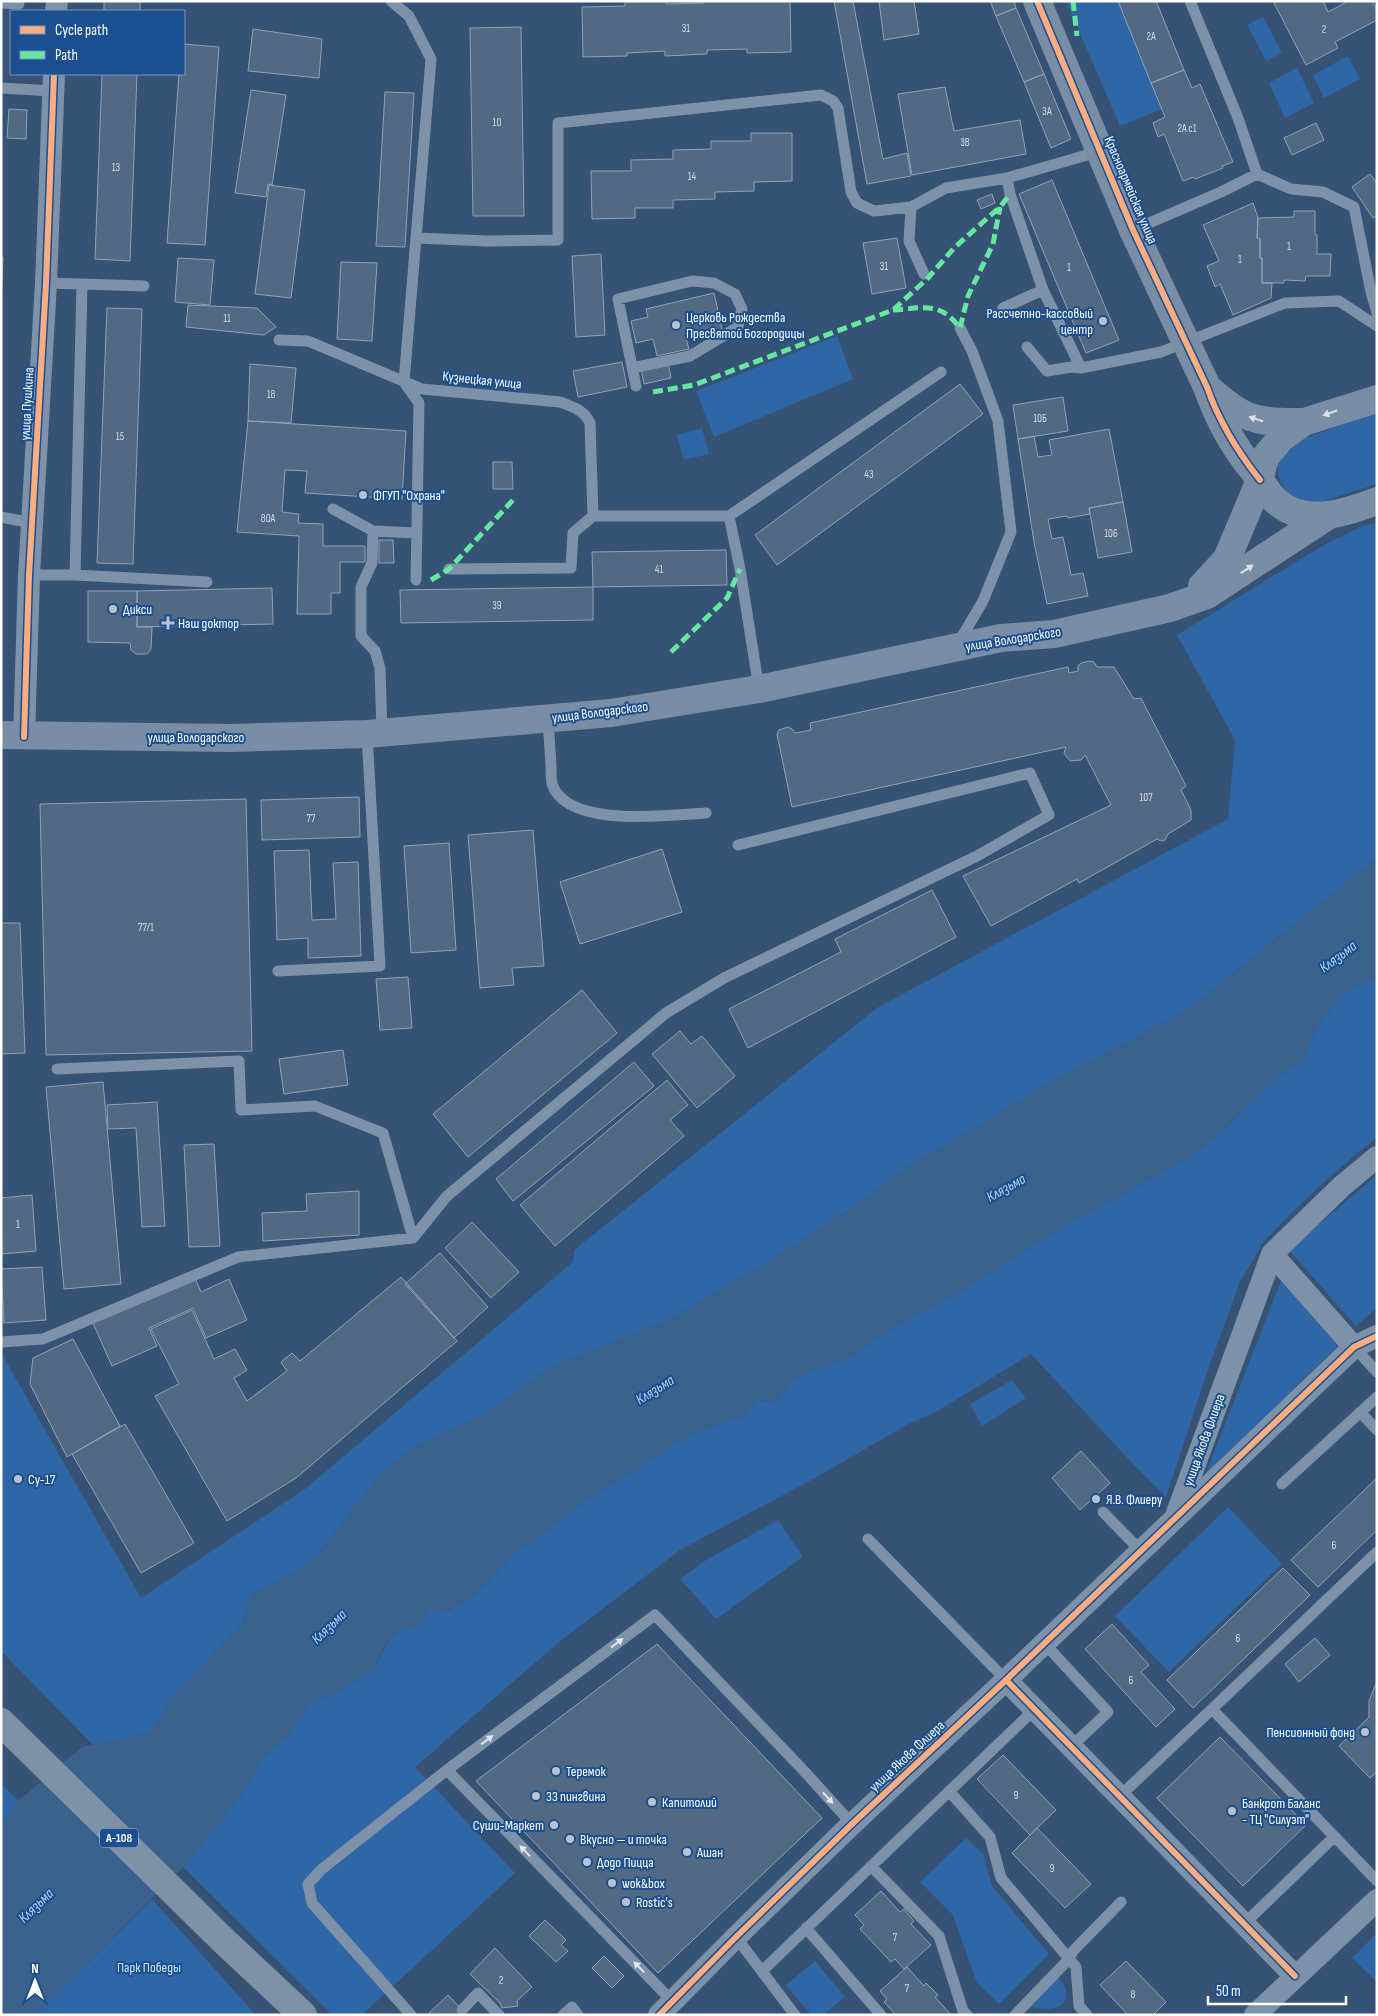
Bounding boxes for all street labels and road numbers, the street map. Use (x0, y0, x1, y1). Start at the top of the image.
street label: Красноармейская улица (1101, 134, 1161, 246)
street label: улица Пушкина (17, 367, 37, 441)
street label: Кузнецкая улица (442, 367, 522, 393)
street label: улица Володарского (964, 623, 1062, 655)
street label: улица Володарского (551, 698, 649, 726)
street label: улица Володарского (148, 729, 245, 746)
street label: улица Якова Флиера (1179, 1392, 1229, 1488)
street label: улица Якова Флиера (866, 1717, 948, 1795)
road number: А-108 (100, 1829, 138, 1848)

